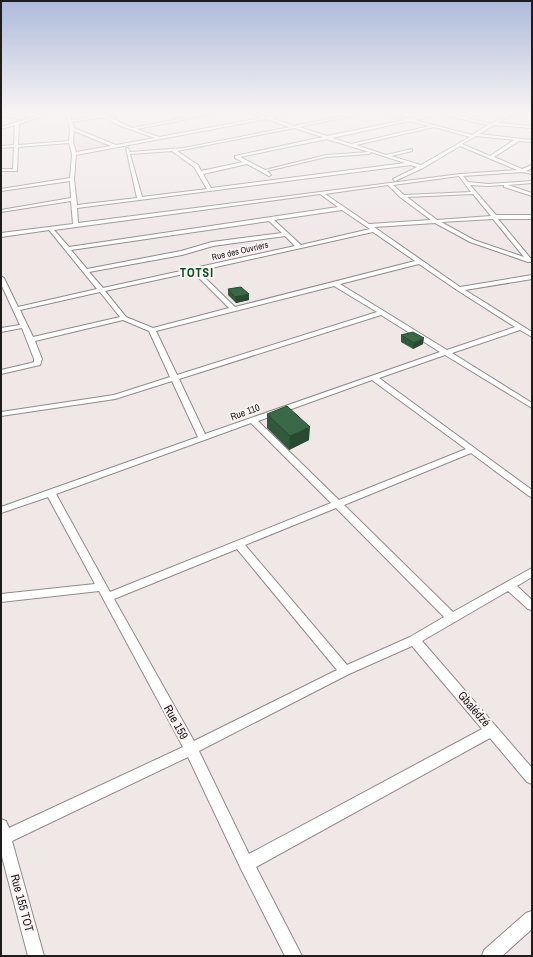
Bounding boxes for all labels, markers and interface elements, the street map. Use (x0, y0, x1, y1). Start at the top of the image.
street label: Rue des Ouvriers (210, 239, 270, 263)
district label: TOTSI (180, 265, 214, 281)
street label: Rue 110 (228, 401, 262, 423)
street label: Gbalédzé (454, 688, 494, 730)
street label: Rue 159 (160, 702, 192, 742)
street label: Rue 155 TOT (7, 872, 37, 934)

